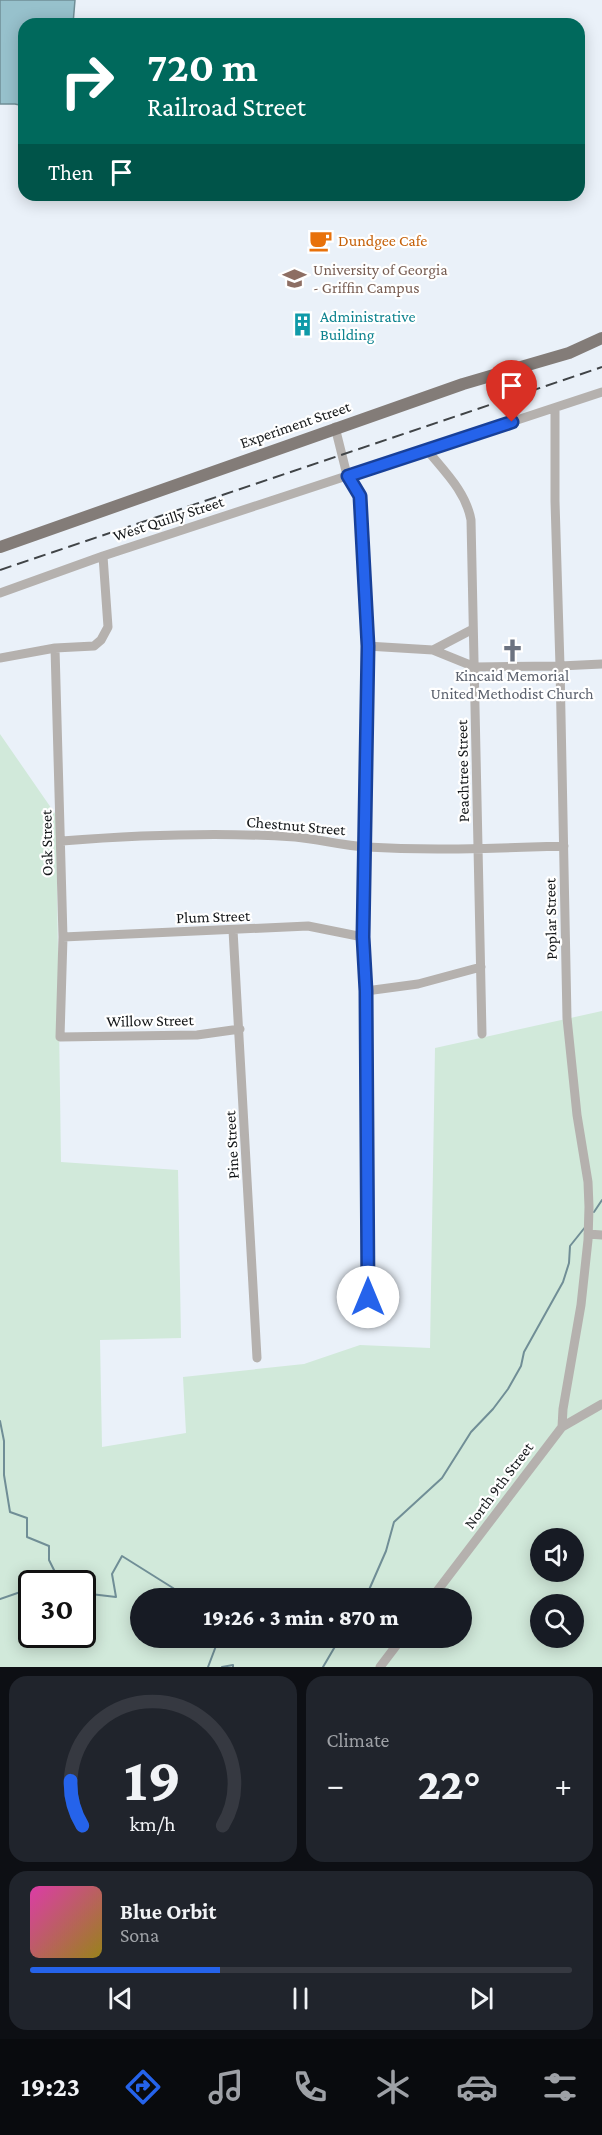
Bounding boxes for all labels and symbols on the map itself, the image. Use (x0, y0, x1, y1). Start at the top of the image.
cafe icon: Dundgee Cafe (307, 227, 333, 253)
place label: Dundgee Cafe (338, 232, 427, 250)
place label: University of Georgia - Griffin Campus (313, 261, 448, 297)
school or university icon: University of Georgia - Griffin Campus (282, 265, 308, 291)
place label: Administrative Building (320, 308, 415, 344)
building icon: Administrative Building (289, 312, 315, 338)
pin (486, 360, 537, 422)
street label: Experiment Street (238, 397, 354, 452)
street label: West Quilly Street (111, 492, 227, 545)
church icon: Kincaid Memorial United Methodist Church (499, 637, 525, 663)
place label: Kincaid Memorial United Methodist Church (430, 667, 594, 702)
street label: Peachtree Street (453, 719, 472, 822)
street label: Oak Street (37, 809, 56, 876)
street label: Chestnut Street (246, 813, 347, 838)
street label: Poplar Street (541, 877, 561, 960)
street label: Plum Street (176, 907, 251, 926)
street label: Willow Street (106, 1011, 194, 1030)
street label: Pine Street (221, 1110, 242, 1180)
position arrow (336, 1265, 400, 1329)
street label: North 9th Street (460, 1438, 537, 1532)
speed limit sign: 30 (18, 1570, 96, 1648)

